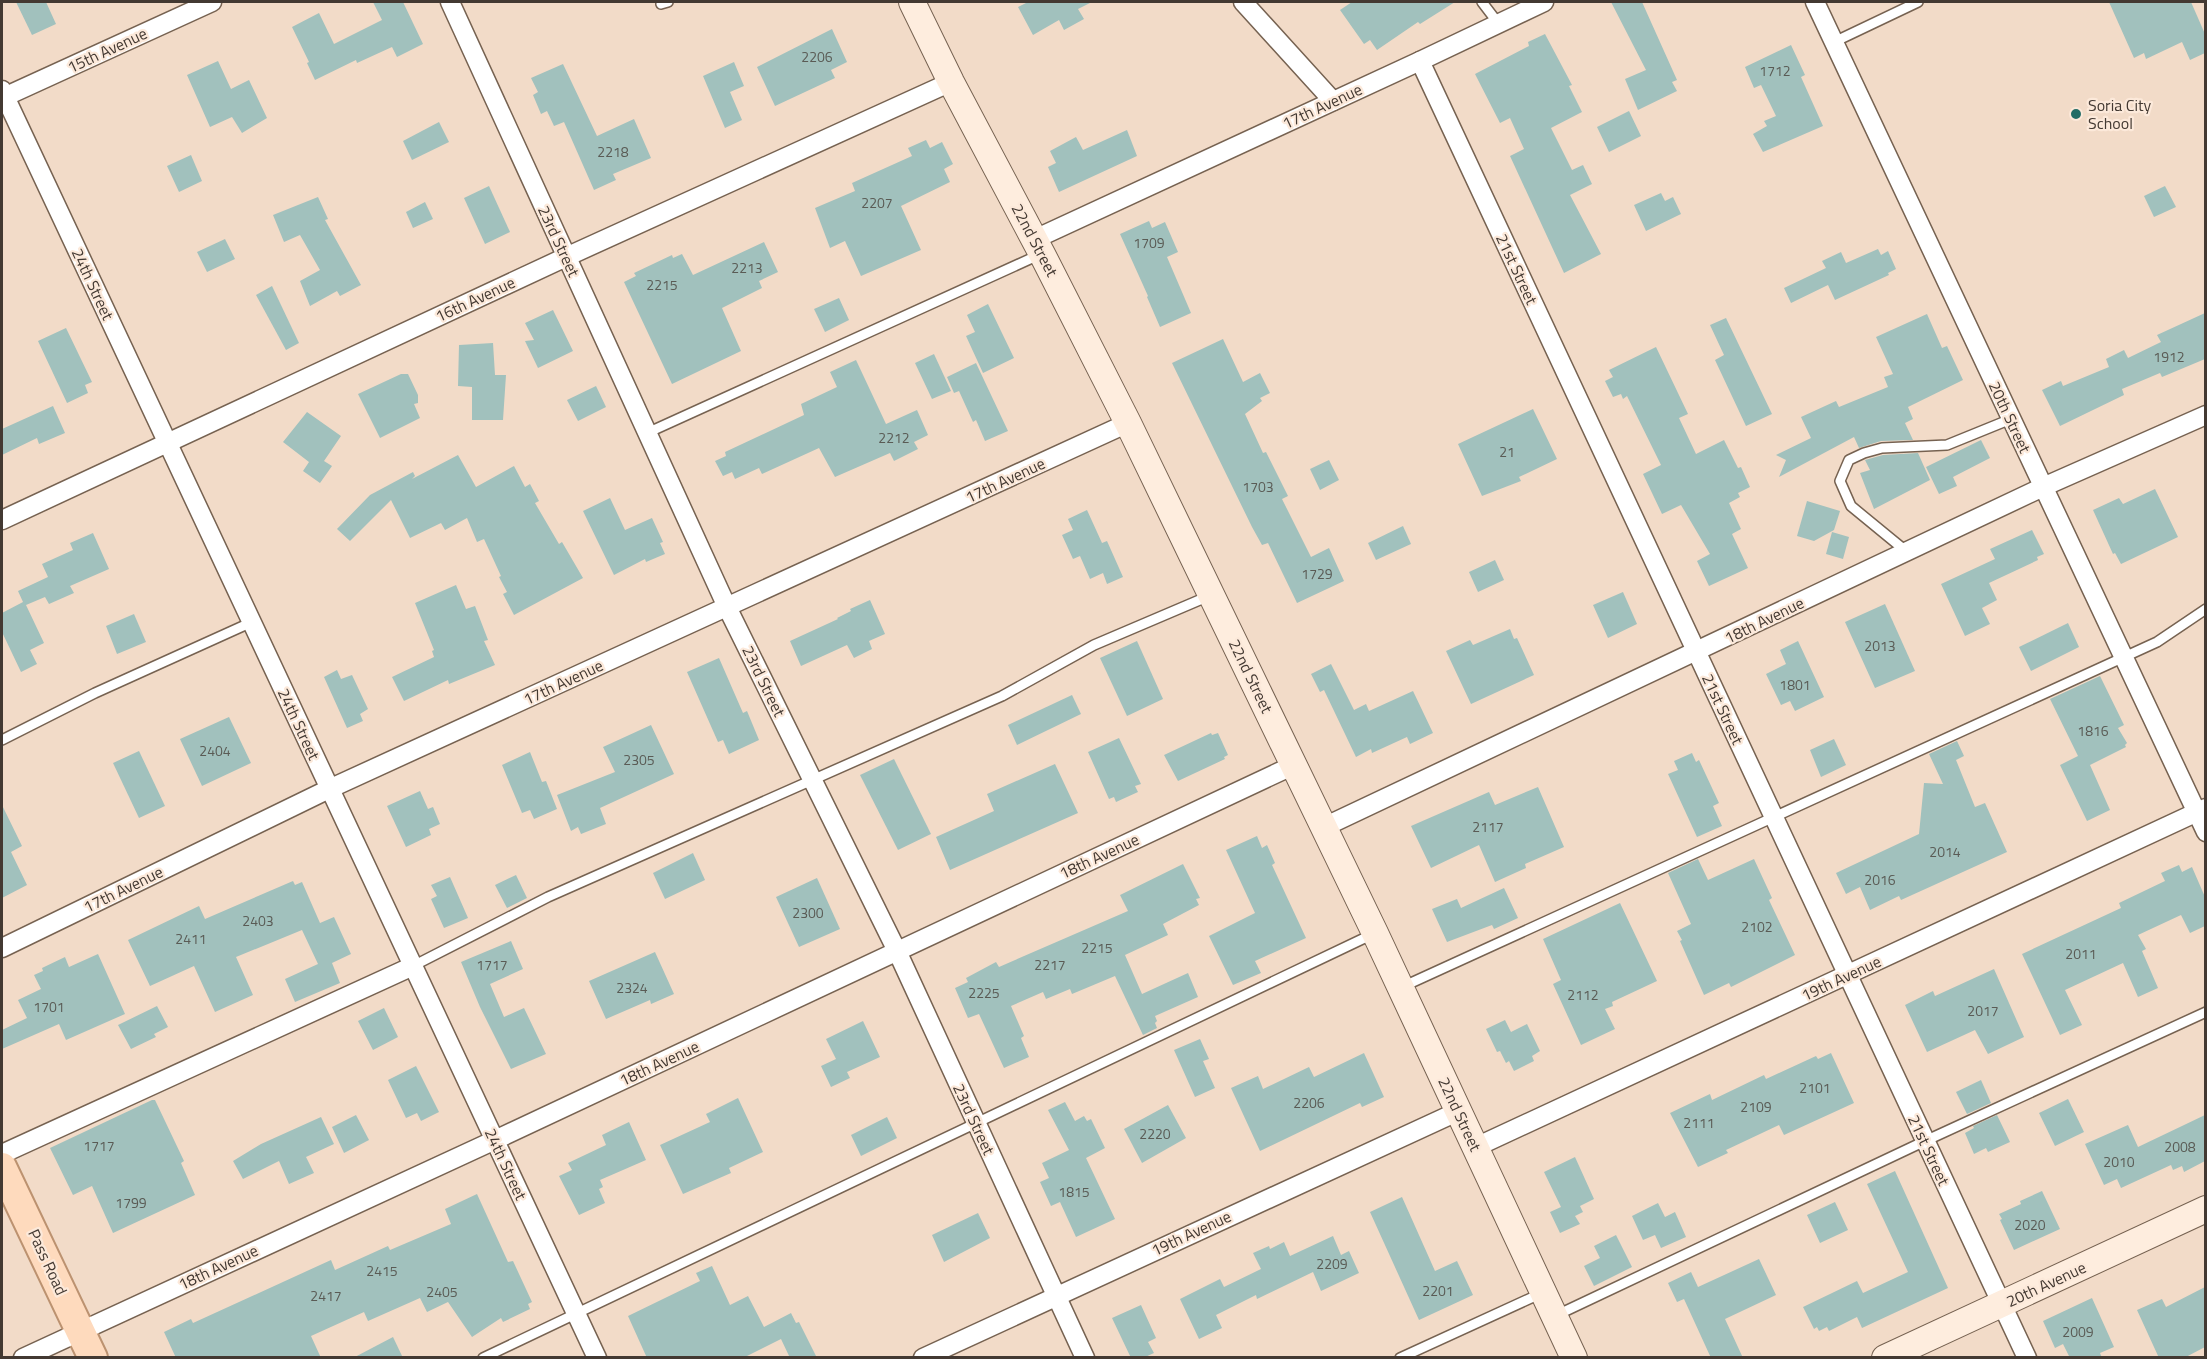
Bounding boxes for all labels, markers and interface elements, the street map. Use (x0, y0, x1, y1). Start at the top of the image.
street label: 15th Avenue (63, 21, 151, 79)
house number: 2206 (801, 46, 833, 67)
house number: 1712 (1759, 60, 1791, 81)
street label: 17th Avenue (1278, 77, 1366, 135)
place label: Soria City School (2088, 93, 2152, 135)
marker: Soria City School (2069, 107, 2083, 121)
house number: 2218 (597, 141, 629, 162)
house number: 2207 (861, 192, 893, 213)
street label: 22nd Street (1006, 199, 1064, 281)
street label: 23rd Street (532, 201, 586, 281)
street label: 21st Street (1490, 230, 1544, 309)
house number: 1709 (1133, 232, 1165, 253)
street label: 24th Street (66, 244, 120, 324)
house number: 2213 (731, 257, 763, 278)
street label: 16th Avenue (431, 270, 519, 328)
house number: 2215 (646, 274, 678, 295)
house number: 1912 (2153, 346, 2185, 367)
street label: 20th Street (1983, 377, 2037, 457)
house number: 2212 (878, 427, 910, 448)
house number: 21 (1499, 441, 1515, 462)
street label: 17th Avenue (961, 451, 1049, 509)
house number: 1703 (1242, 476, 1274, 497)
house number: 1729 (1301, 563, 1333, 584)
street label: 18th Avenue (1720, 590, 1808, 650)
street label: 22nd Street (1223, 635, 1279, 717)
house number: 2013 (1864, 635, 1896, 656)
street label: 23rd Street (736, 641, 792, 721)
street label: 17th Avenue (519, 653, 607, 711)
street label: 21st Street (1696, 670, 1750, 749)
house number: 1801 (1779, 674, 1811, 695)
street label: 24th Street (272, 684, 326, 764)
house number: 1816 (2077, 720, 2109, 741)
house number: 2404 (199, 740, 231, 761)
house number: 2305 (623, 749, 655, 770)
house number: 2117 (1472, 816, 1504, 837)
street label: 18th Avenue (1055, 827, 1143, 885)
house number: 2014 (1929, 841, 1961, 862)
street label: 17th Avenue (79, 859, 167, 919)
house number: 2016 (1864, 869, 1896, 890)
house number: 2300 (792, 902, 824, 923)
house number: 2403 (242, 910, 274, 931)
house number: 2102 (1741, 916, 1773, 937)
house number: 2411 (175, 928, 207, 949)
house number: 2215 (1081, 937, 1113, 958)
house number: 2011 (2065, 943, 2097, 964)
street label: 19th Avenue (1797, 949, 1885, 1007)
house number: 1717 (476, 954, 508, 975)
house number: 2217 (1034, 954, 1066, 975)
house number: 2324 (616, 977, 648, 998)
house number: 2225 (968, 982, 1000, 1003)
house number: 2112 (1567, 984, 1599, 1005)
house number: 1701 (33, 996, 65, 1017)
house number: 2017 (1967, 1000, 1999, 1021)
street label: 18th Avenue (615, 1034, 703, 1092)
street label: 22nd Street (1432, 1073, 1488, 1156)
house number: 2101 (1799, 1077, 1831, 1098)
street label: 23rd Street (947, 1079, 1001, 1159)
house number: 2206 (1293, 1092, 1325, 1113)
house number: 2109 (1740, 1096, 1772, 1117)
street label: 21st Street (1902, 1111, 1956, 1190)
house number: 2111 (1683, 1112, 1715, 1133)
house number: 2220 (1139, 1123, 1171, 1144)
street label: 24th Street (479, 1124, 533, 1204)
house number: 1717 (83, 1135, 115, 1156)
house number: 2008 (2164, 1136, 2196, 1157)
house number: 2010 (2103, 1151, 2135, 1172)
house number: 1815 (1058, 1181, 1090, 1202)
house number: 1799 (115, 1192, 147, 1213)
street label: 19th Avenue (1147, 1204, 1235, 1262)
house number: 2020 (2014, 1214, 2046, 1235)
street label: Pass Road (22, 1225, 74, 1299)
street label: 18th Avenue (174, 1238, 262, 1296)
house number: 2209 (1316, 1253, 1348, 1274)
street label: 20th Avenue (2002, 1255, 2090, 1313)
house number: 2415 (366, 1260, 398, 1281)
house number: 2201 (1422, 1280, 1454, 1301)
house number: 2405 (426, 1281, 458, 1302)
house number: 2417 (310, 1285, 342, 1306)
house number: 2009 (2062, 1321, 2094, 1342)

